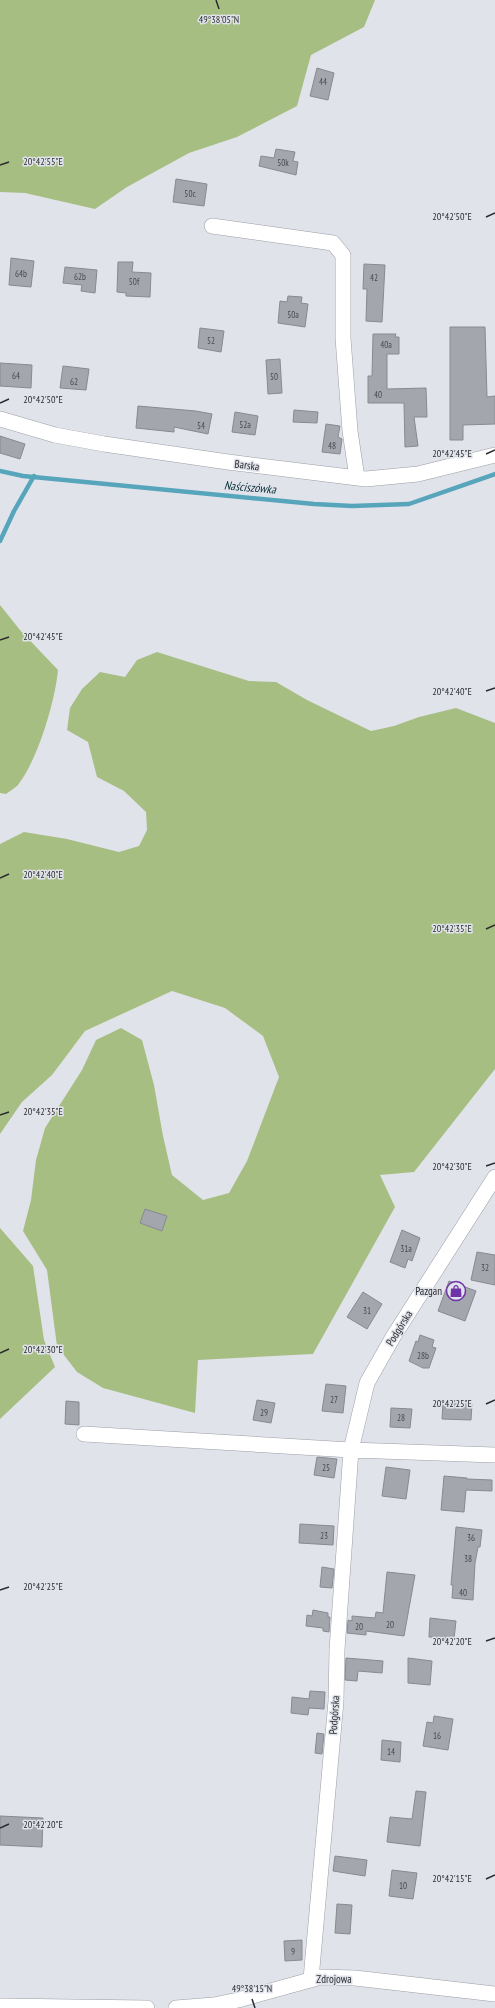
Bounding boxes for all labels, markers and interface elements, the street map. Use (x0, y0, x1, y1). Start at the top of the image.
text: 49°38'05"N (199, 13, 239, 26)
house number: 44 (319, 76, 327, 87)
text: 20°42'55"E (23, 155, 63, 168)
house number: 50k (277, 157, 289, 168)
house number: 50c (184, 188, 196, 199)
text: 20°42'50"E (432, 210, 472, 223)
house number: 64b (15, 268, 27, 279)
house number: 62b (74, 271, 86, 282)
house number: 42 (370, 272, 378, 283)
house number: 50f (129, 276, 140, 287)
house number: 50a (287, 309, 299, 320)
house number: 52 (207, 335, 215, 346)
house number: 40a (380, 339, 392, 350)
house number: 64 (12, 370, 20, 381)
house number: 50 (270, 371, 278, 382)
house number: 62 (70, 376, 78, 387)
house number: 40 (374, 389, 382, 400)
text: 20°42'50"E (23, 393, 63, 406)
house number: 52a (239, 419, 251, 430)
house number: 54 (197, 420, 205, 431)
house number: 48 (328, 440, 336, 451)
text: 20°42'45"E (432, 447, 472, 460)
street label: Barska (234, 457, 260, 473)
water label: Naściszówka (223, 477, 278, 497)
text: 20°42'45"E (23, 630, 63, 643)
text: 20°42'40"E (432, 685, 472, 698)
text: 20°42'40"E (23, 868, 63, 881)
text: 20°42'35"E (432, 922, 472, 935)
text: 20°42'35"E (23, 1105, 63, 1118)
text: 20°42'30"E (432, 1160, 472, 1173)
house number: 31a (400, 1243, 412, 1254)
house number: 32 (481, 1262, 489, 1273)
shop icon: Pazgan (445, 1280, 467, 1302)
place label: Pazgan (415, 1284, 442, 1298)
house number: 31 (363, 1305, 371, 1316)
street label: Podgórska (383, 1308, 415, 1348)
text: 20°42'30"E (23, 1343, 63, 1356)
house number: 28b (417, 1350, 429, 1361)
house number: 27 (330, 1394, 338, 1405)
text: 20°42'25"E (432, 1397, 472, 1410)
house number: 29 (260, 1407, 268, 1418)
house number: 28 (397, 1412, 405, 1423)
house number: 25 (322, 1462, 330, 1473)
house number: 23 (320, 1530, 328, 1541)
house number: 36 (467, 1532, 475, 1543)
house number: 38 (464, 1553, 472, 1564)
text: 20°42'25"E (23, 1580, 63, 1593)
house number: 40 (459, 1587, 467, 1598)
house number: 20 (386, 1619, 394, 1630)
house number: 20 (355, 1621, 363, 1632)
text: 20°42'20"E (432, 1635, 472, 1648)
street label: Podgórska (326, 1695, 342, 1735)
house number: 16 (433, 1730, 441, 1741)
house number: 14 (387, 1746, 395, 1757)
text: 20°42'20"E (23, 1818, 63, 1831)
text: 20°42'15"E (432, 1872, 472, 1885)
house number: 10 (399, 1880, 407, 1891)
house number: 9 (291, 1946, 295, 1957)
street label: Zdrojowa (316, 1972, 352, 1986)
text: 49°38'15"N (232, 1982, 272, 1995)

